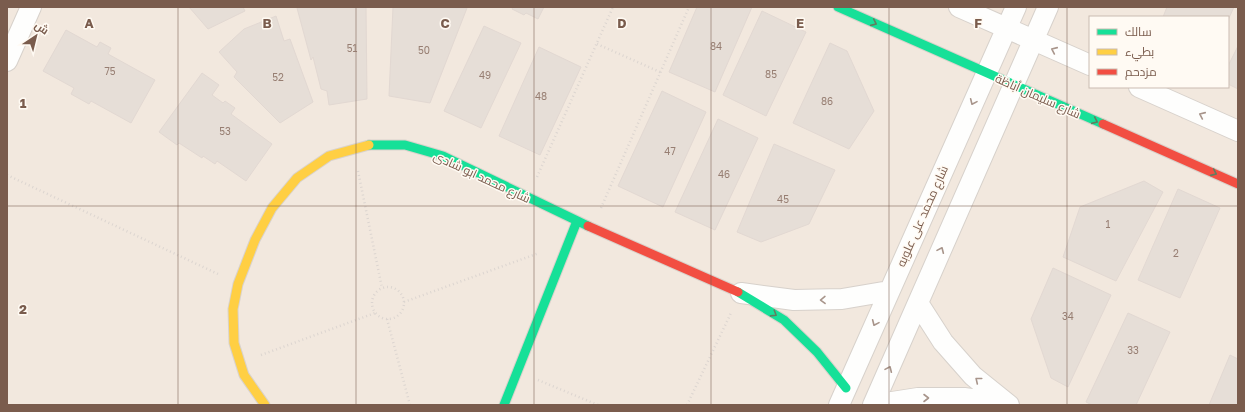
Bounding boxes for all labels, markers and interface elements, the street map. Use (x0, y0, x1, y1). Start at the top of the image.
text: A (84, 15, 94, 31)
text: B (262, 15, 272, 31)
text: C (440, 15, 450, 31)
text: D (617, 15, 627, 31)
text: E (796, 15, 804, 31)
text: F (974, 15, 982, 31)
north arrow (16, 16, 56, 56)
legend (1089, 16, 1229, 88)
text: ش (32, 18, 52, 38)
one-way arrow (869, 18, 877, 26)
text: سالك (1125, 24, 1152, 39)
house number: 84 (710, 40, 722, 52)
house number: 51 (347, 42, 357, 54)
house number: 50 (418, 44, 430, 56)
text: بطيء (1125, 44, 1154, 62)
one-way arrow (1051, 46, 1058, 54)
text: مزدحم (1125, 64, 1157, 80)
house number: 75 (104, 65, 116, 77)
house number: 85 (765, 68, 777, 80)
house number: 49 (479, 69, 491, 81)
street label: شارع سليمان أباظة (993, 70, 1083, 122)
house number: 52 (272, 71, 284, 83)
house number: 48 (535, 90, 547, 102)
text: 1 (20, 95, 27, 111)
house number: 86 (821, 95, 833, 107)
one-way arrow (970, 98, 978, 106)
one-way arrow (1199, 112, 1207, 120)
one-way arrow (1091, 116, 1098, 124)
house number: 53 (219, 125, 231, 137)
house number: 47 (664, 145, 676, 157)
street label: شارع محمد ابو شادى (431, 148, 533, 207)
street label: شارع محمد على علوبه (893, 163, 952, 269)
house number: 46 (718, 168, 730, 180)
one-way arrow (1209, 168, 1217, 176)
house number: 45 (777, 193, 789, 205)
house number: 1 (1106, 218, 1111, 230)
one-way arrow (936, 247, 944, 255)
house number: 2 (1173, 247, 1179, 259)
one-way arrow (820, 296, 826, 304)
text: 2 (19, 301, 27, 317)
one-way arrow (770, 309, 777, 317)
house number: 34 (1062, 310, 1074, 322)
one-way arrow (872, 319, 880, 327)
house number: 33 (1127, 344, 1139, 356)
one-way arrow (884, 366, 892, 374)
one-way arrow (976, 378, 983, 385)
one-way arrow (923, 394, 929, 402)

